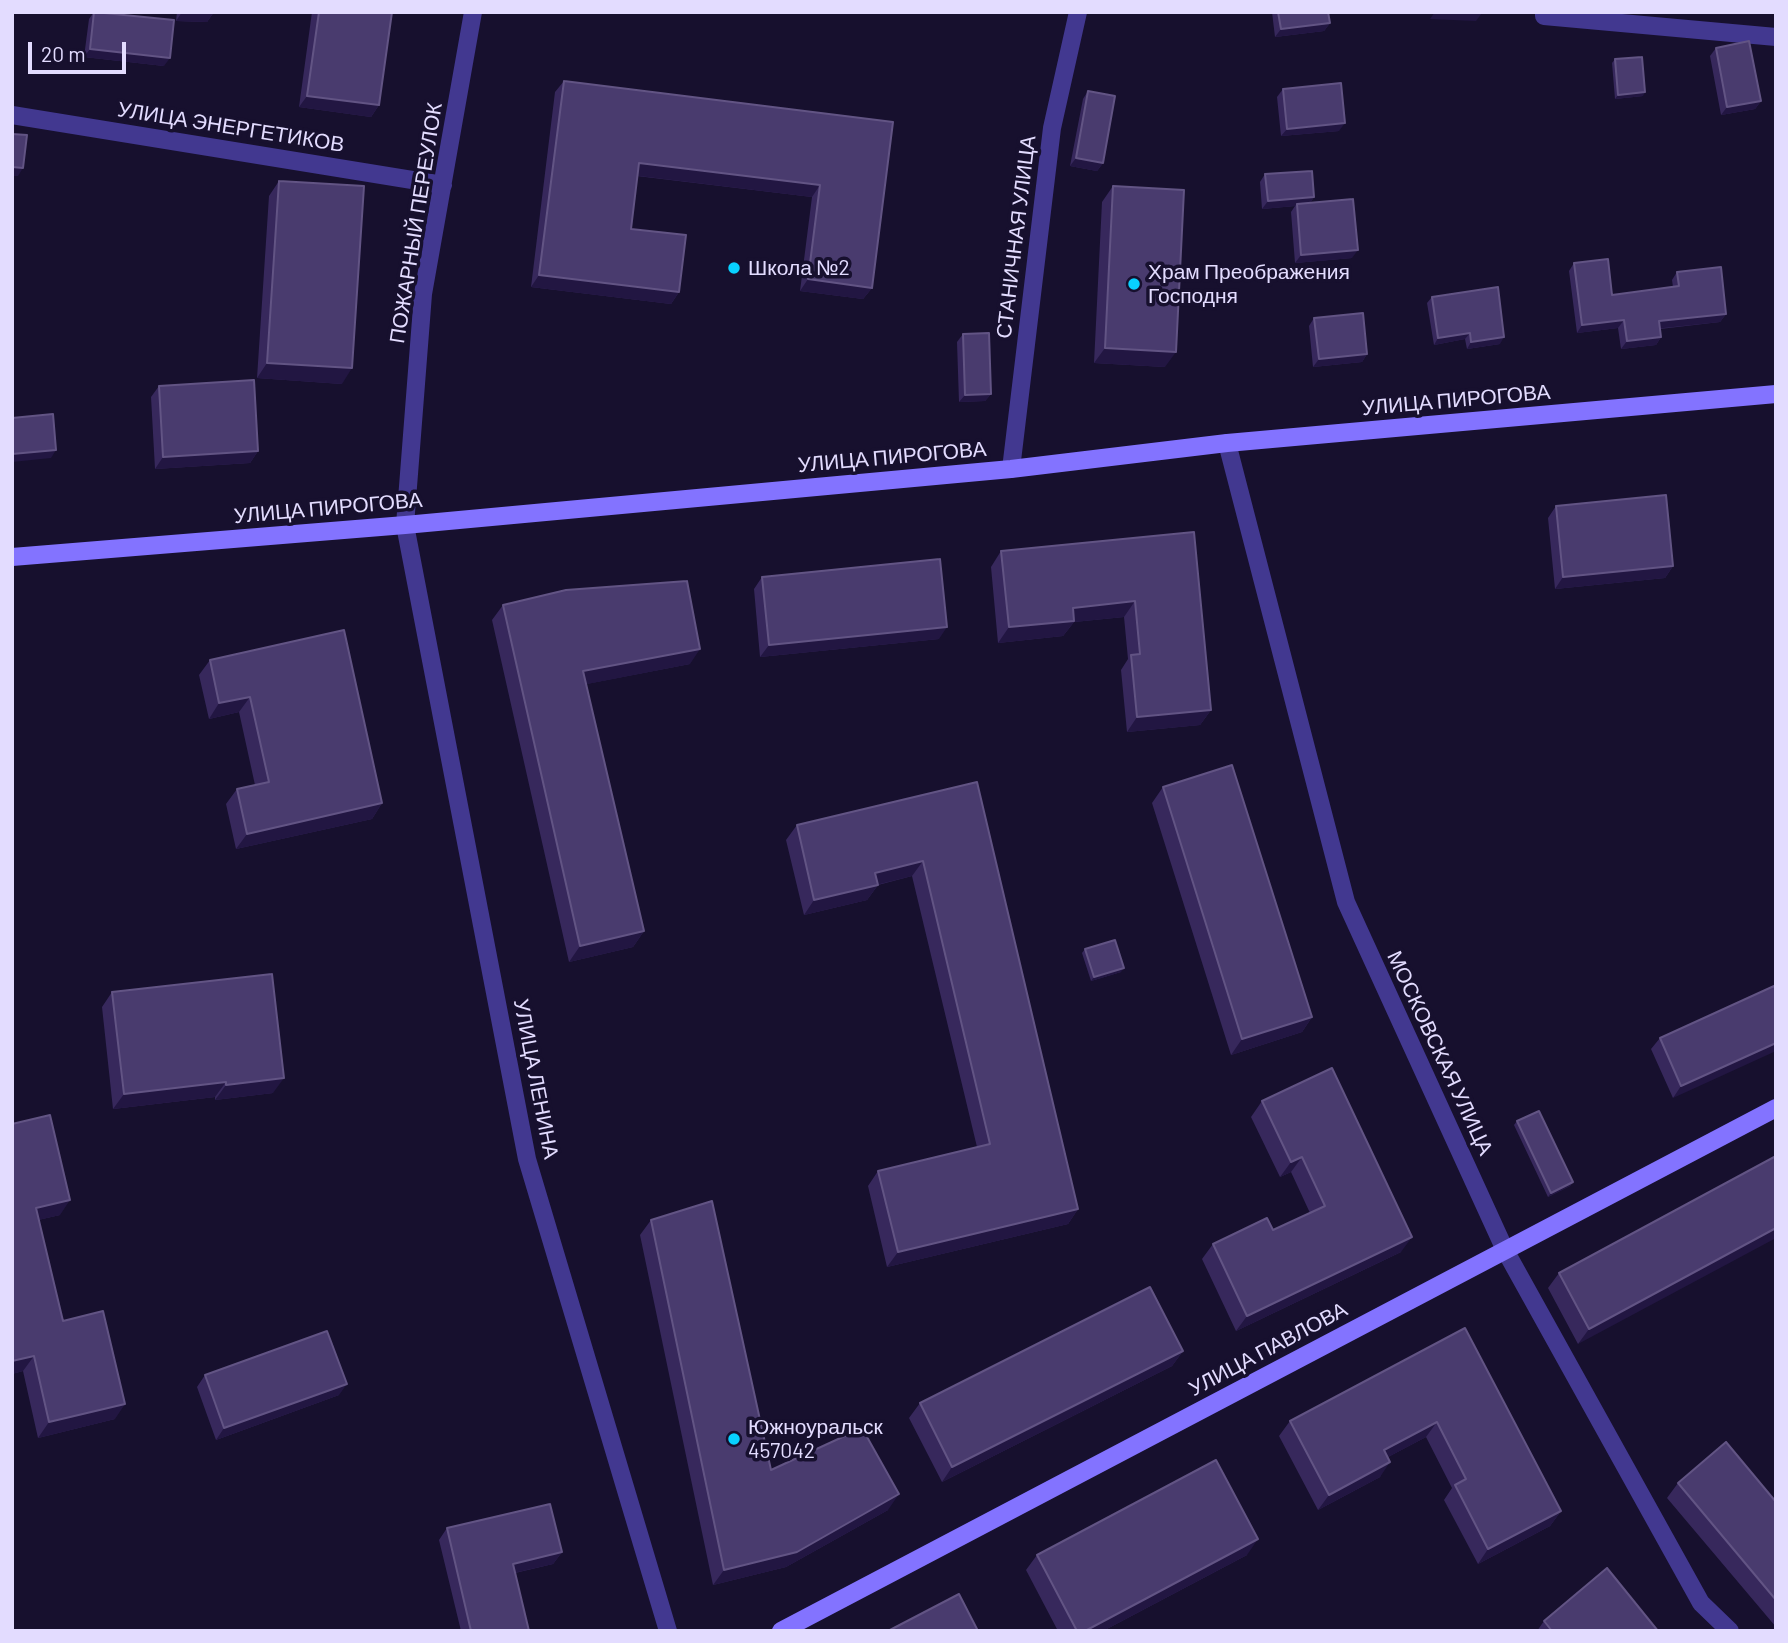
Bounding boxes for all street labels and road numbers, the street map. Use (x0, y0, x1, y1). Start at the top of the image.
street label: УЛИЦА ЭНЕРГЕТИКОВ (116, 97, 346, 157)
street label: ПОЖАРНЫЙ ПЕРЕУЛОК (385, 101, 447, 345)
street label: СТАНИЧНАЯ УЛИЦА (991, 134, 1041, 340)
street label: УЛИЦА ПИРОГОВА (1361, 379, 1551, 421)
street label: УЛИЦА ПИРОГОВА (797, 436, 987, 478)
street label: УЛИЦА ПИРОГОВА (233, 487, 423, 529)
street label: МОСКОВСКАЯ УЛИЦА (1382, 947, 1498, 1159)
street label: УЛИЦА ЛЕНИНА (508, 997, 564, 1161)
street label: УЛИЦА ПАВЛОВА (1185, 1297, 1351, 1401)

